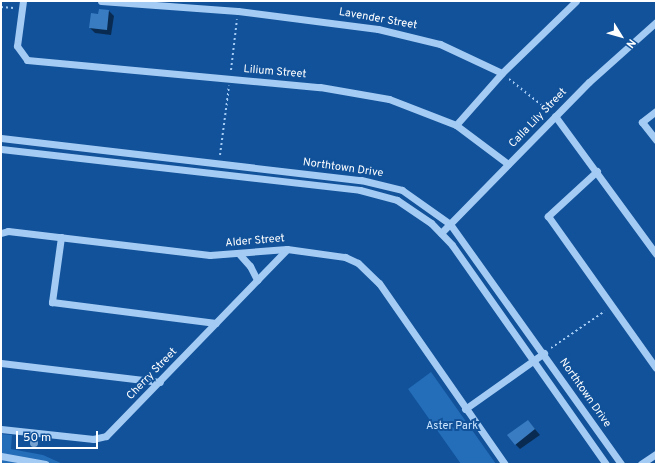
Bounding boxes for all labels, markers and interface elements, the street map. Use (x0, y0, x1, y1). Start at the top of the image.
street label: Lavender Street (338, 6, 418, 32)
north arrow (601, 16, 641, 56)
text: N (623, 36, 639, 51)
street label: Lilium Street (243, 63, 307, 81)
street label: Calla Lily Street (506, 86, 570, 150)
street label: Northtown Drive (302, 156, 384, 180)
street label: Alder Street (225, 232, 285, 250)
street label: Cherry Street (124, 345, 180, 403)
street label: Northtown Drive (556, 356, 614, 430)
park label: Aster Park (426, 419, 478, 433)
scale bar (18, 423, 100, 449)
text: 50 m (23, 430, 51, 446)

